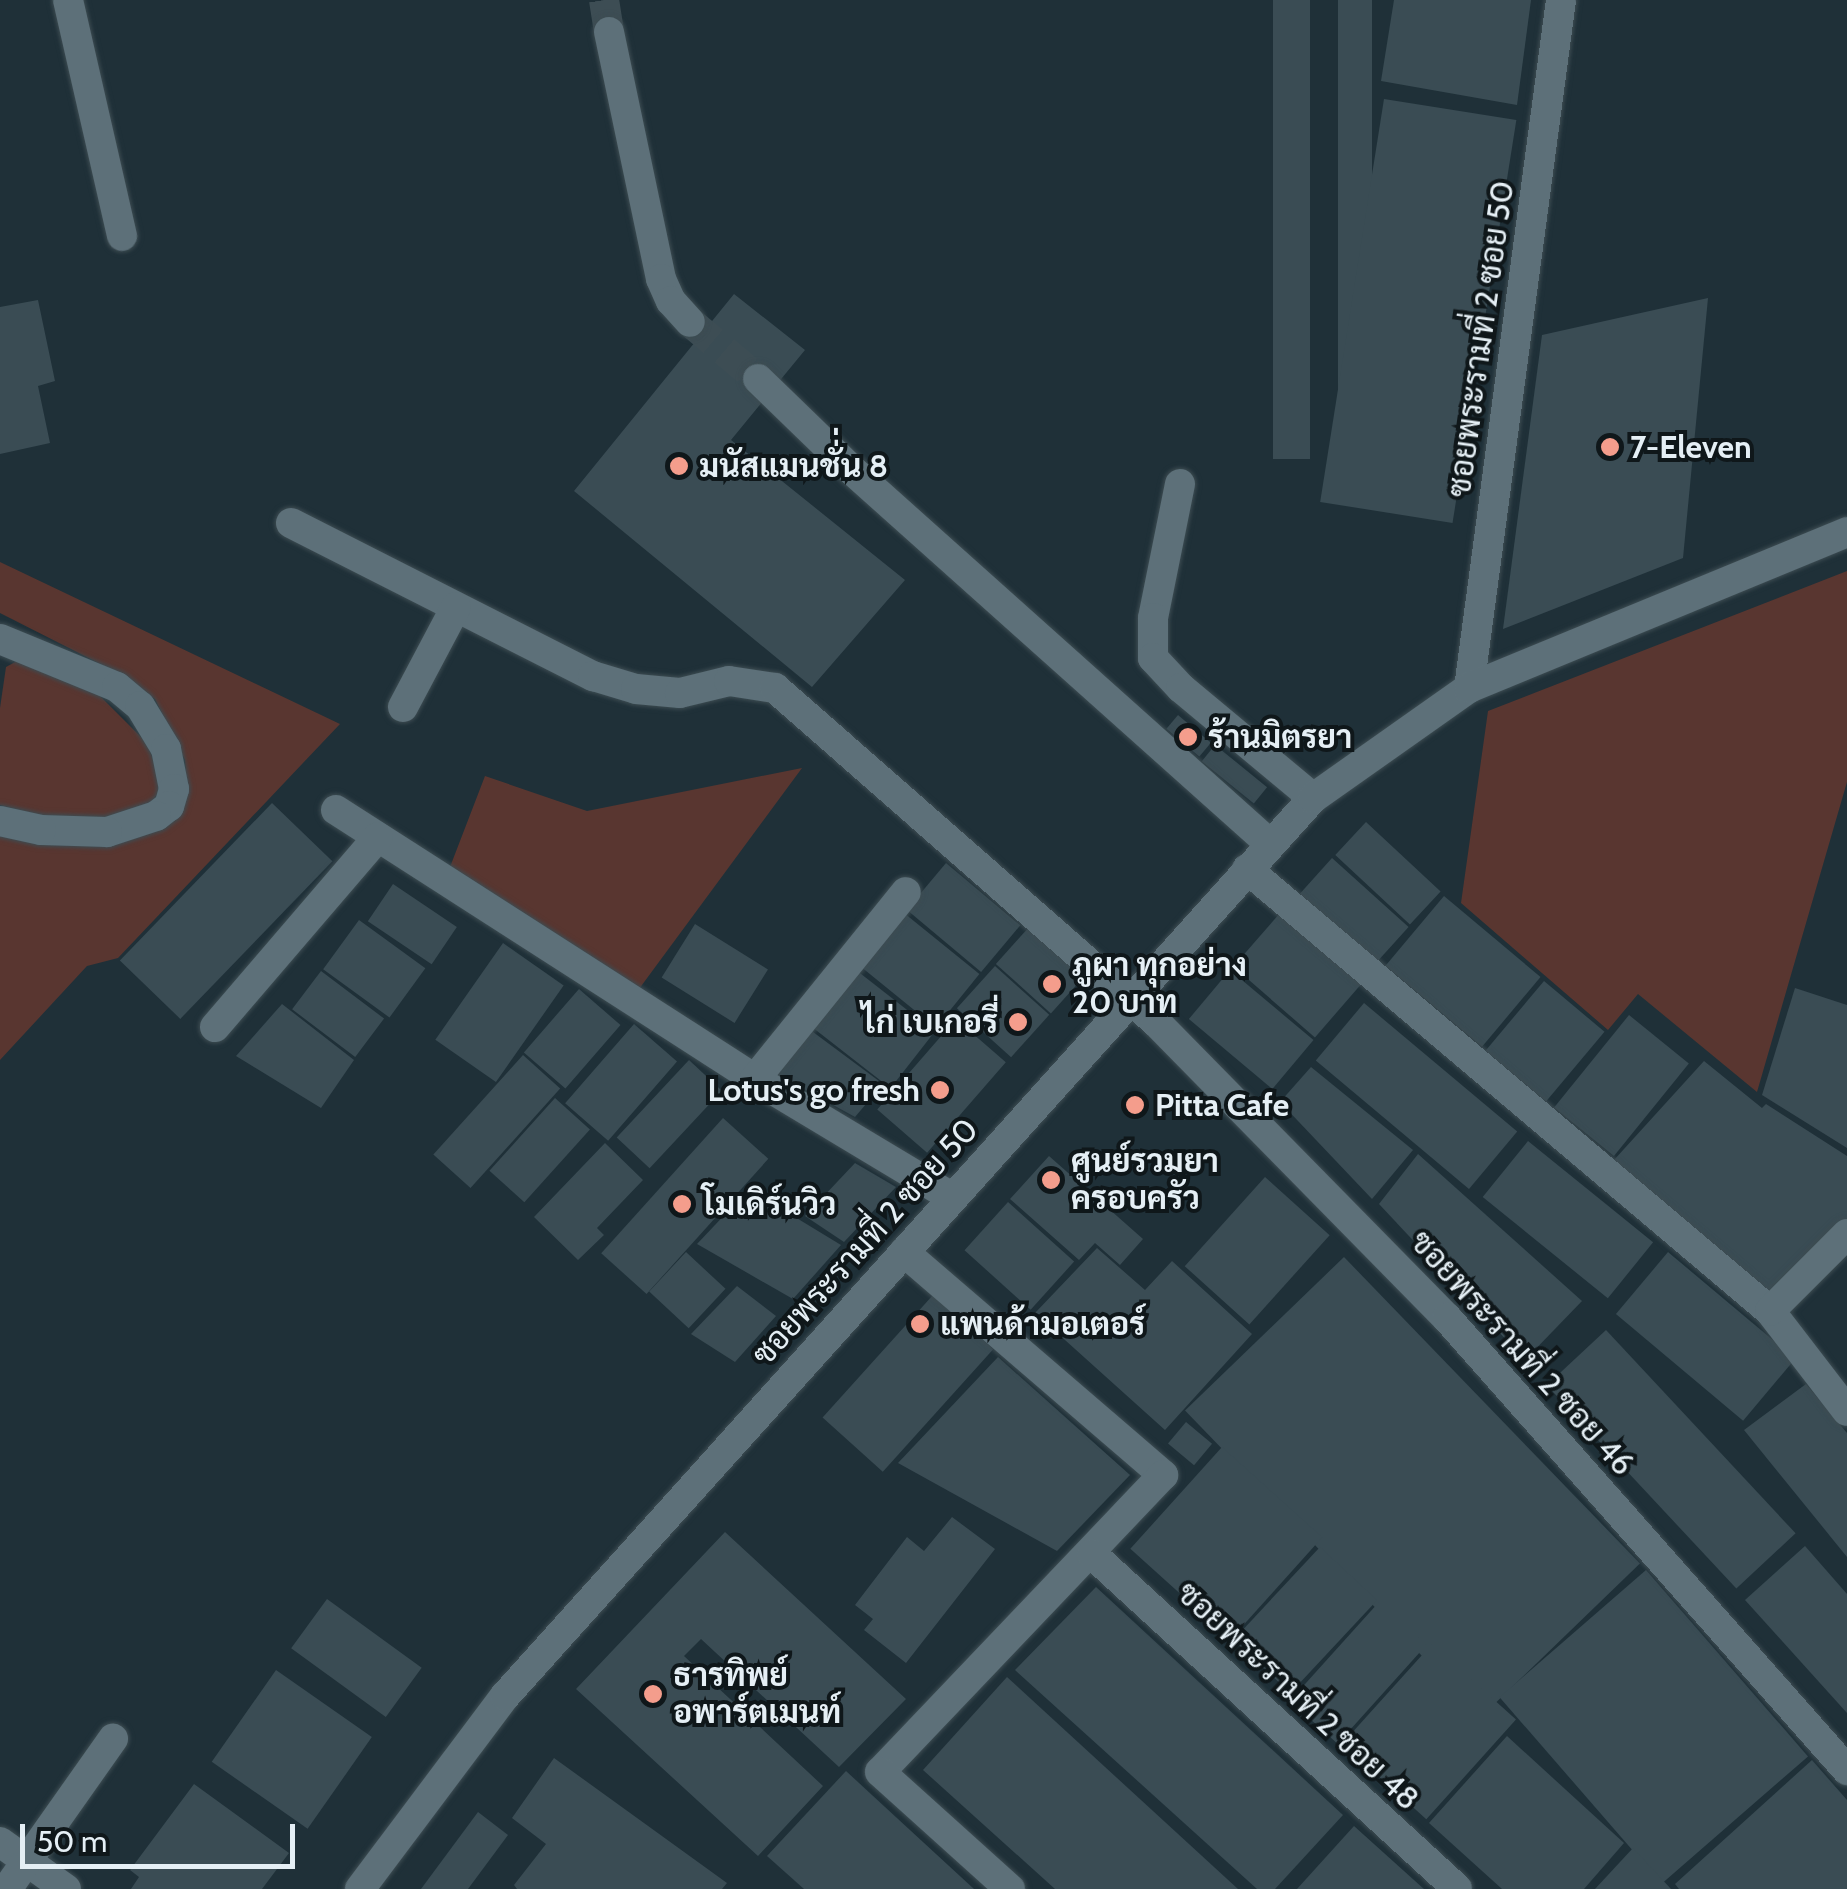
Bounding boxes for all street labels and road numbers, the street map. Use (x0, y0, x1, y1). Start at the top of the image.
street label: ซอยพระรามที่ 2 ซอย 50 (1440, 178, 1522, 500)
street label: ซอยพระรามที่ 2 ซอย 50 (744, 1111, 986, 1373)
street label: ซอยพระรามที่ 2 ซอย 46 (1402, 1223, 1642, 1483)
street label: ซอยพระรามที่ 2 ซอย 48 (1169, 1574, 1427, 1818)

